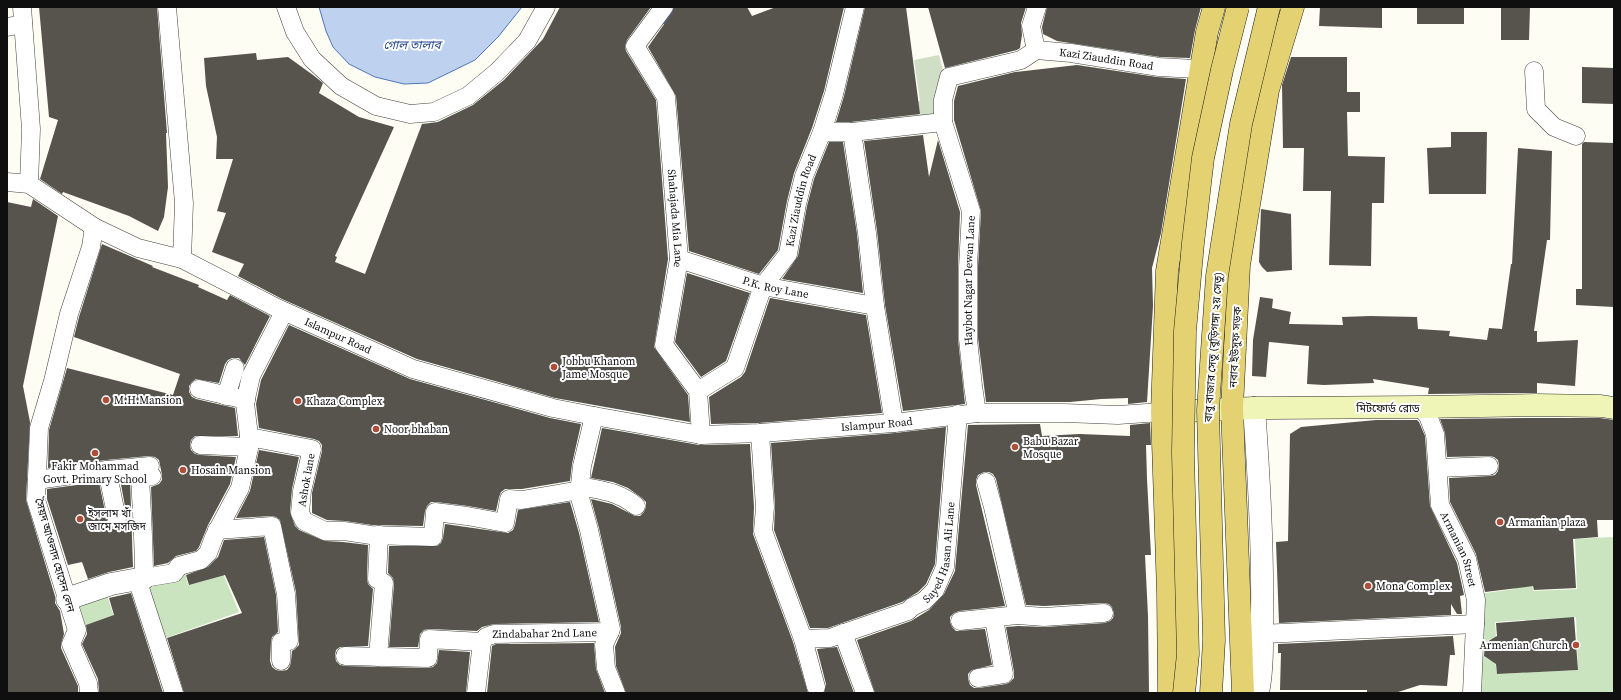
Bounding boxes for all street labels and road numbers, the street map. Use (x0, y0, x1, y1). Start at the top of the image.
street label: Kazi Ziauddin Road (1059, 45, 1155, 74)
street label: Kazi Ziauddin Road (782, 151, 820, 248)
street label: Shahajada Mia Lane (664, 169, 686, 269)
street label: Haybot Nagar Dewan Lane (961, 215, 979, 346)
street label: বাবু বাজার সেতু (বুড়িগঙ্গা ২য় সেতু) (1201, 272, 1226, 424)
street label: P.K. Roy Lane (741, 273, 810, 302)
street label: নবাব ইউসুফ সড়ক (1226, 306, 1245, 389)
street label: Islampur Road (302, 314, 374, 358)
street label: মিটফোর্ড রোড (1355, 401, 1420, 416)
street label: Islampur Road (840, 414, 914, 435)
street label: Ashok lane (294, 452, 319, 508)
street label: সৈয়দ আওলাদ হোসেন লেন (31, 495, 78, 614)
street label: Sayed Hasan Ali Lane (919, 501, 959, 606)
street label: Armanian Street (1436, 509, 1480, 589)
street label: Zindabahar 2nd Lane (492, 625, 597, 642)

